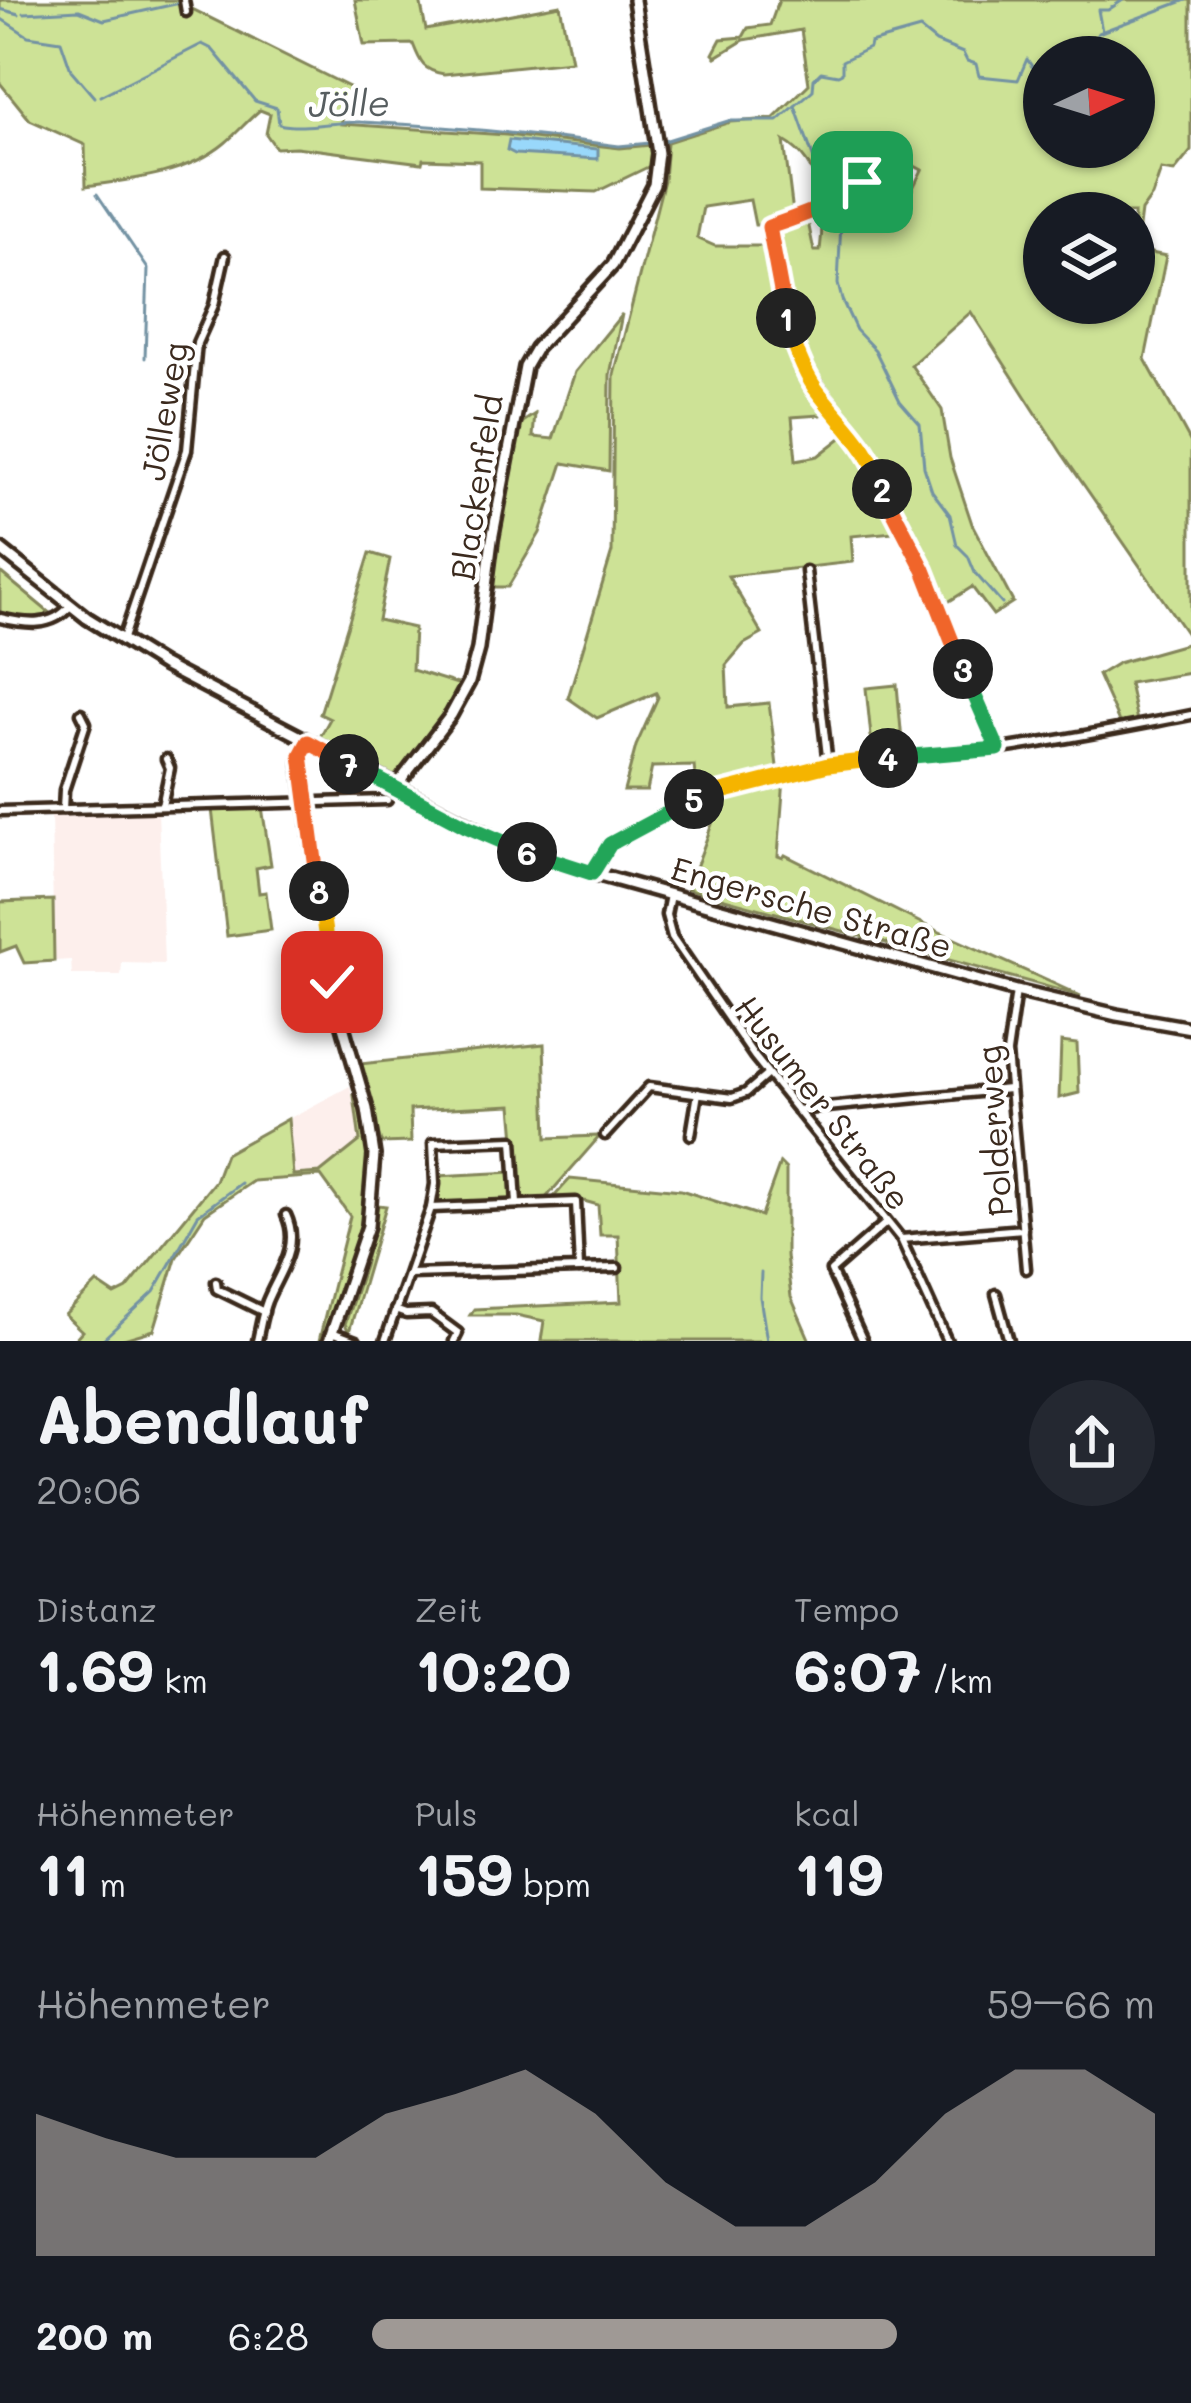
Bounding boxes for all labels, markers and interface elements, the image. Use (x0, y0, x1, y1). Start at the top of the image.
north arrow (1023, 36, 1155, 168)
map controls (1023, 36, 1155, 324)
water label: Jölle (308, 78, 390, 126)
pin (811, 131, 913, 233)
icon: arrive (829, 149, 895, 215)
button: layers (1023, 192, 1155, 324)
pin: 1 (756, 288, 816, 348)
text: 1 (779, 296, 793, 339)
street label: Jölleweg (130, 338, 196, 484)
street label: Blackenfeld (439, 391, 511, 583)
pin: 2 (852, 459, 912, 519)
text: 2 (873, 467, 891, 510)
pin: 3 (933, 639, 993, 699)
text: 3 (953, 647, 973, 690)
pin: 4 (858, 728, 918, 788)
pin: 7 (319, 734, 379, 794)
text: 4 (878, 736, 898, 779)
text: 7 (340, 742, 358, 785)
pin: 5 (664, 769, 724, 829)
text: 5 (684, 777, 704, 820)
pin: 6 (497, 822, 557, 882)
text: 6 (517, 830, 537, 873)
street label: Engersche Straße (667, 845, 957, 967)
pin: 8 (289, 861, 349, 921)
text: 8 (309, 869, 329, 912)
pin (281, 931, 383, 1033)
icon: check (299, 949, 365, 1015)
street label: Husumer Straße (727, 986, 921, 1218)
street label: Polderweg (966, 1044, 1020, 1218)
text: Abendlauf (36, 1375, 367, 1461)
button: share (1029, 1380, 1155, 1506)
text: 20:06 (36, 1463, 142, 1514)
text: Distanz (36, 1587, 157, 1630)
text: Zeit (415, 1587, 482, 1630)
text: Tempo (794, 1587, 899, 1630)
text: 1.69 (36, 1630, 153, 1708)
text: 10:20 (415, 1630, 571, 1708)
text: 6:07 (794, 1630, 921, 1708)
text: km (153, 1658, 208, 1701)
text: /km (921, 1658, 993, 1701)
text: Höhenmeter (36, 1791, 235, 1834)
text: Puls (415, 1791, 478, 1834)
text: kcal (794, 1791, 860, 1834)
text: 11 (36, 1834, 89, 1912)
text: 159 (415, 1834, 513, 1912)
text: 119 (794, 1834, 883, 1912)
text: m (89, 1862, 126, 1905)
text: bpm (513, 1862, 591, 1905)
text: Höhenmeter (36, 1977, 271, 2028)
text: 59–66 m (987, 1977, 1155, 2028)
text: 200 m (36, 2309, 153, 2360)
text: 6:28 (228, 2309, 309, 2360)

